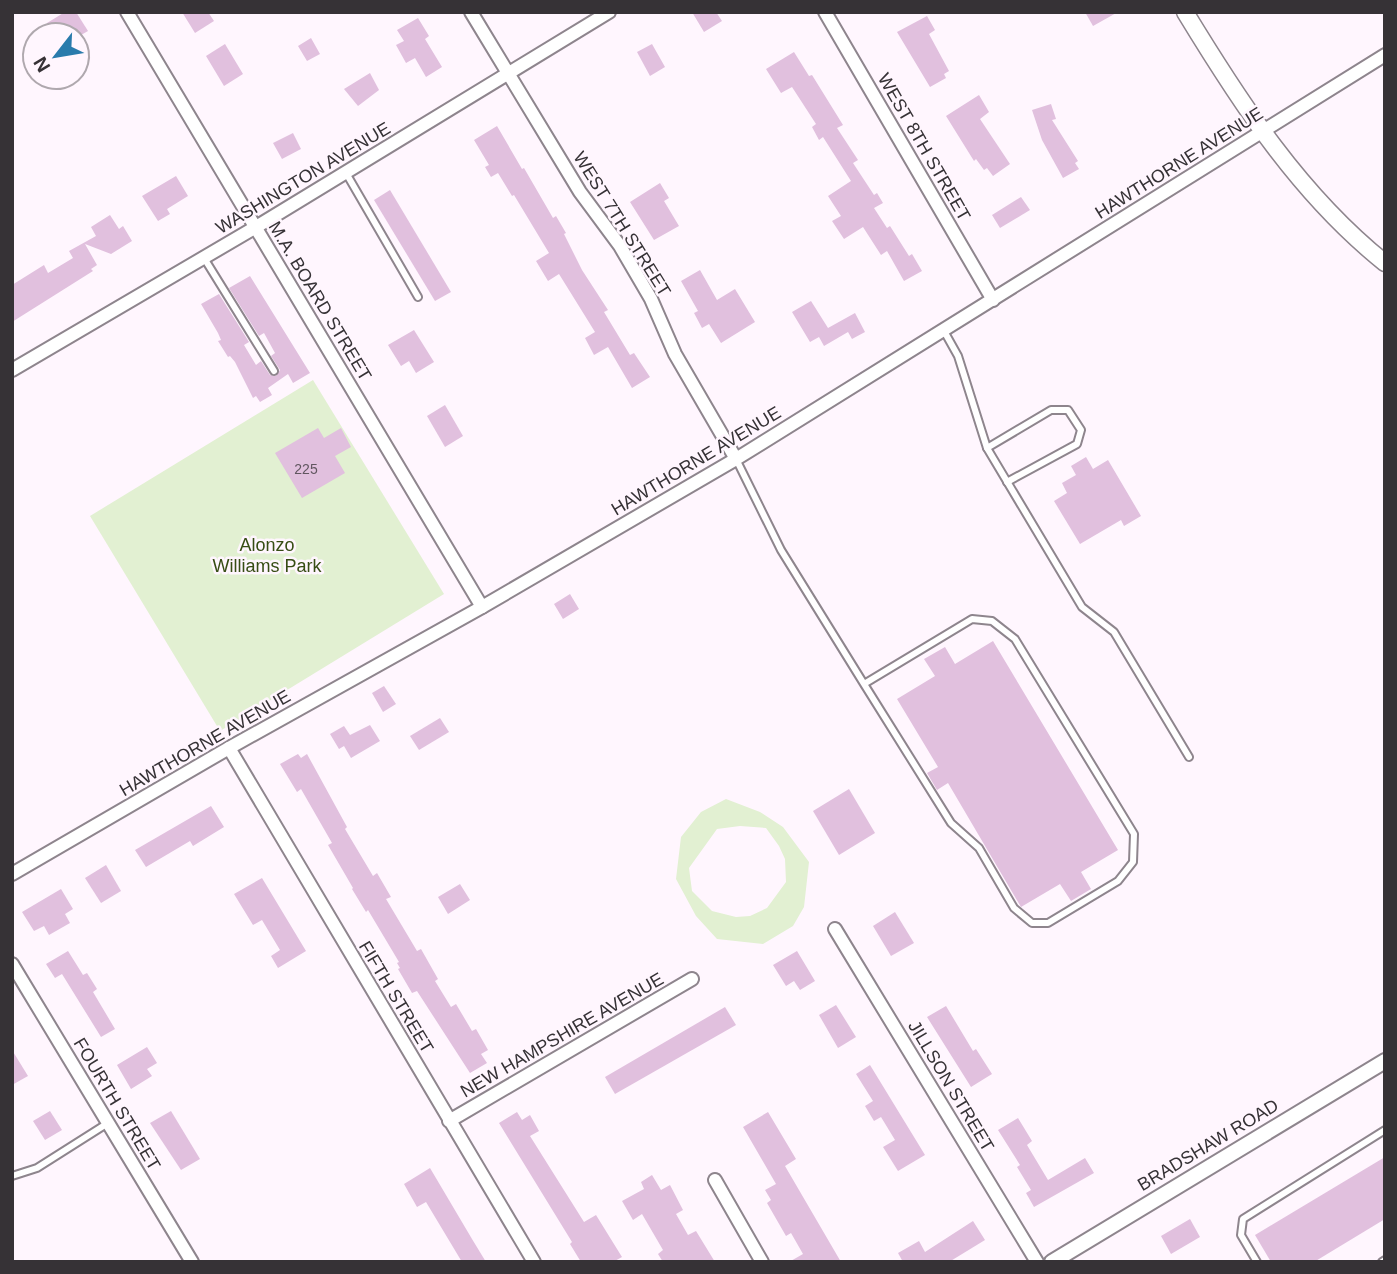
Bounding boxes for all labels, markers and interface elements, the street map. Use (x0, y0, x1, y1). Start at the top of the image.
north arrow (21, 21, 91, 91)
text: N (29, 53, 54, 76)
street label: WEST 8TH STREET (874, 70, 974, 224)
street label: HAWTHORNE AVENUE (1091, 103, 1267, 223)
street label: WASHINGTON AVENUE (212, 118, 394, 238)
street label: WEST 7TH STREET (569, 148, 675, 300)
street label: M.A. BOARD STREET (265, 218, 375, 384)
street label: HAWTHORNE AVENUE (608, 402, 784, 520)
house number: 225 (294, 461, 318, 477)
park label: Alonzo Williams Park (212, 535, 322, 576)
street label: HAWTHORNE AVENUE (116, 686, 294, 800)
street label: FIFTH STREET (355, 937, 437, 1057)
street label: NEW HAMPSHIRE AVENUE (457, 969, 667, 1101)
street label: JILLSON STREET (904, 1017, 998, 1155)
street label: FOURTH STREET (70, 1034, 164, 1174)
street label: BRADSHAW ROAD (1134, 1095, 1282, 1195)

